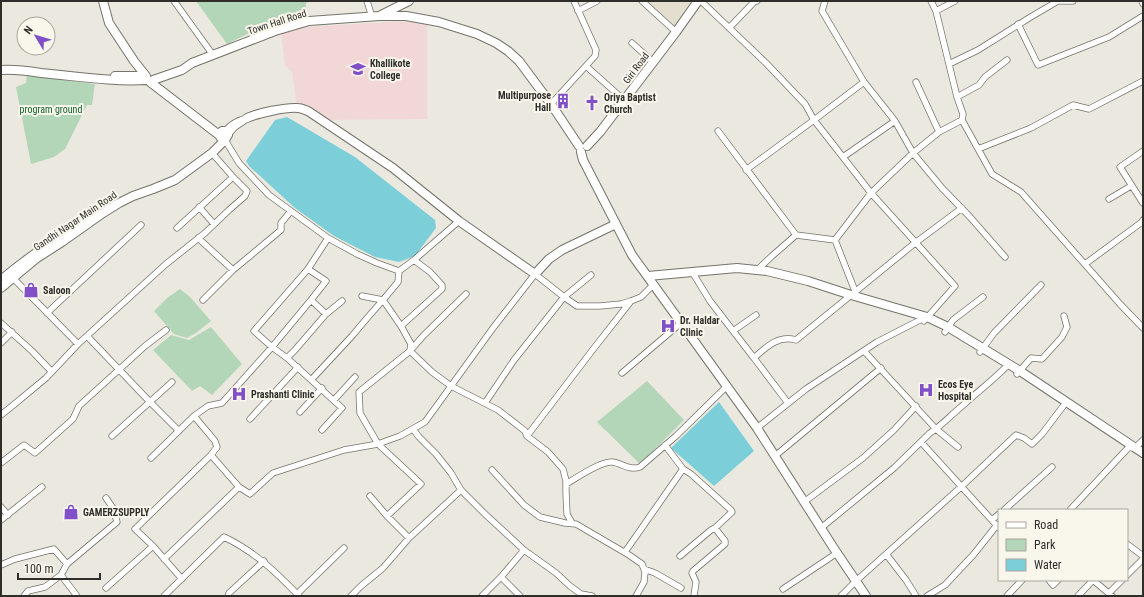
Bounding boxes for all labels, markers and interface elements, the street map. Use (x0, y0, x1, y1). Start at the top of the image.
street label: Town Hall Road (246, 7, 308, 37)
north arrow (16, 16, 56, 56)
text: N (21, 23, 36, 37)
street label: Giri Road (621, 50, 651, 86)
place label: Khallikote College (370, 58, 411, 81)
school or university icon: Khallikote College (349, 60, 367, 78)
place label: Multipurpose Hall (498, 90, 551, 113)
building icon: Multipurpose Hall (554, 92, 572, 110)
place label: Oriya Baptist Church (604, 92, 656, 115)
church icon: Oriya Baptist Church (583, 94, 601, 112)
park label: program ground (20, 104, 82, 115)
street label: Gandhi Nagar Main Road (31, 189, 119, 253)
shop icon: Saloon (22, 281, 40, 299)
place label: Saloon (43, 285, 71, 296)
place label: Dr. Haldar Clinic (680, 315, 720, 338)
hospital icon: Dr. Haldar Clinic (659, 317, 677, 335)
place label: Ecos Eye Hospital (938, 379, 973, 402)
hospital icon: Ecos Eye Hospital (917, 381, 935, 399)
hospital icon: Prashanti Clinic (230, 385, 248, 403)
place label: Prashanti Clinic (251, 389, 315, 400)
shop icon: GAMERZSUPPLY (62, 503, 80, 521)
place label: GAMERZSUPPLY (83, 507, 150, 518)
legend (998, 509, 1128, 581)
text: Road (1034, 518, 1058, 532)
text: Park (1034, 538, 1056, 552)
scale bar (18, 555, 100, 581)
text: Water (1034, 558, 1062, 572)
text: 100 m (24, 562, 54, 576)

